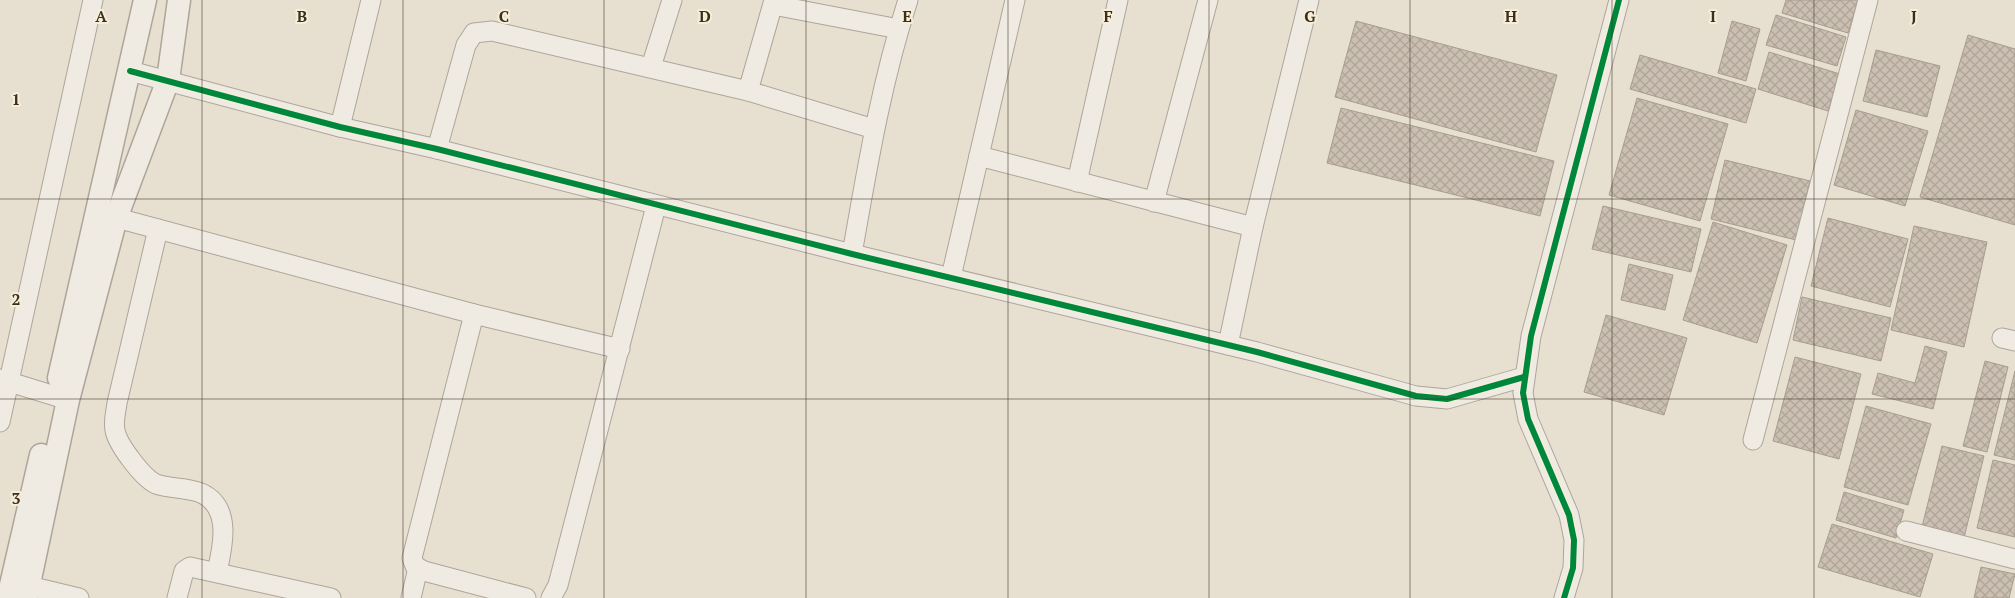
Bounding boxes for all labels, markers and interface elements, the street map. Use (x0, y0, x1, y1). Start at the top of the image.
text: A (95, 5, 107, 27)
text: B (297, 5, 307, 27)
text: C (499, 5, 509, 27)
text: D (699, 5, 711, 27)
text: E (902, 5, 912, 27)
text: F (1103, 5, 1113, 27)
text: G (1304, 5, 1316, 27)
text: H (1505, 5, 1517, 27)
text: I (1710, 5, 1716, 27)
text: J (1911, 5, 1917, 27)
text: 1 (11, 88, 21, 110)
text: 2 (11, 288, 21, 310)
text: 3 (11, 487, 21, 509)

